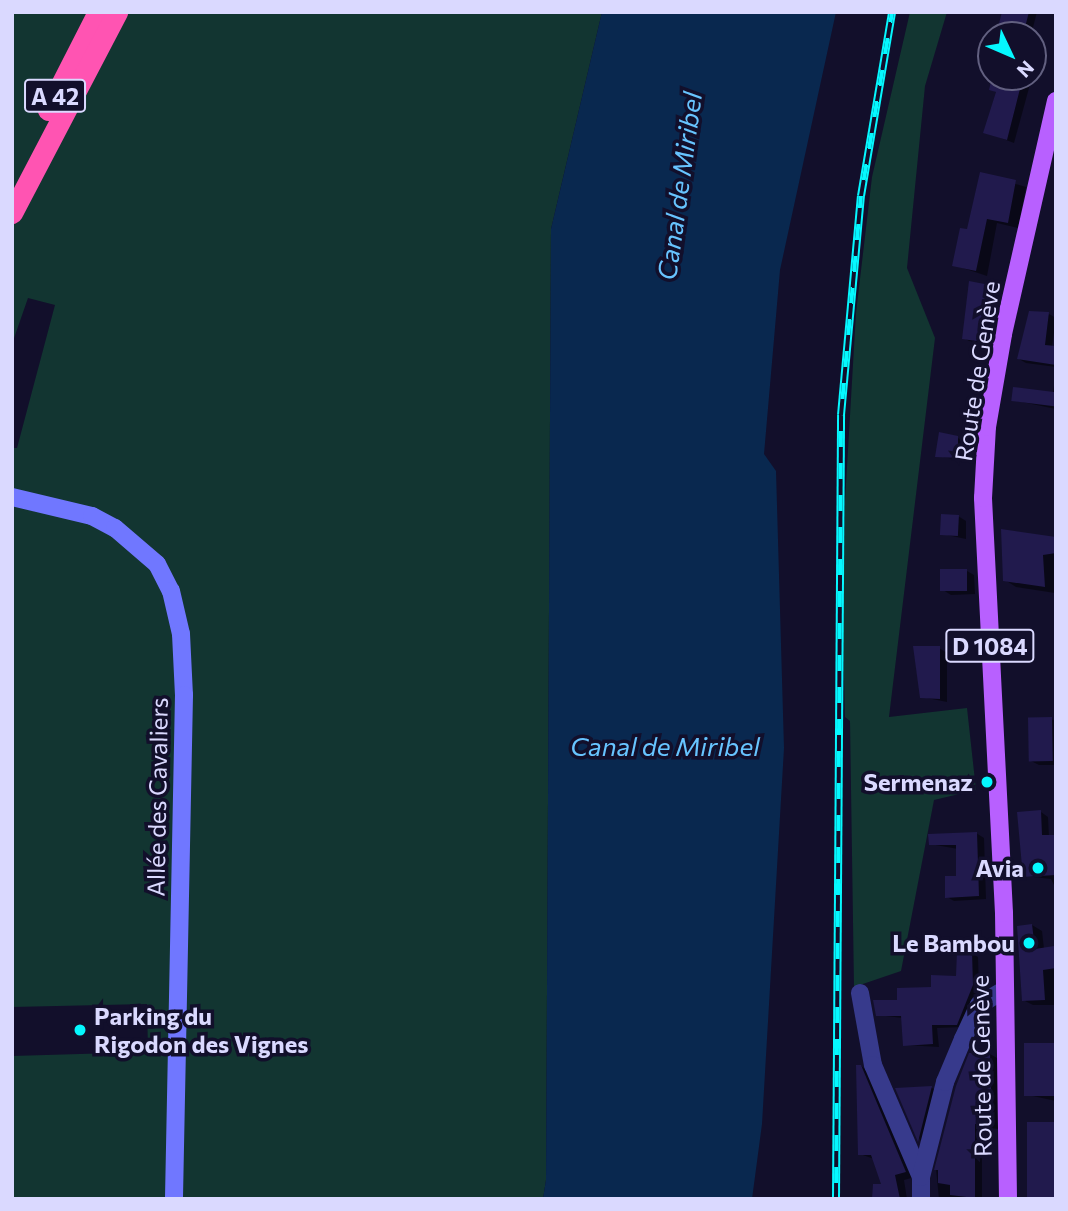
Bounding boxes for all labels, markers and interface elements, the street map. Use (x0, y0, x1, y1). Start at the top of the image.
north arrow (977, 21, 1047, 91)
text: N (1013, 56, 1039, 83)
road number: A 42 (23, 76, 86, 116)
water label: Canal de Miribel (650, 90, 708, 282)
street label: Route de Genève (949, 279, 1005, 463)
road number: D 1084 (944, 626, 1036, 666)
street label: Allée des Cavaliers (141, 697, 173, 897)
water label: Canal de Miribel (570, 730, 760, 762)
place label: Sermenaz (864, 768, 973, 796)
marker: Sermenaz (979, 774, 995, 790)
place label: Avia (976, 854, 1024, 882)
marker: Avia (1030, 860, 1046, 876)
place label: Le Bambou (892, 929, 1015, 957)
marker: Le Bambou (1021, 935, 1037, 951)
street label: Route de Genève (965, 975, 997, 1157)
place label: Parking du Rigodon des Vignes (94, 1002, 308, 1058)
marker: Parking du Rigodon des Vignes (72, 1022, 88, 1038)

